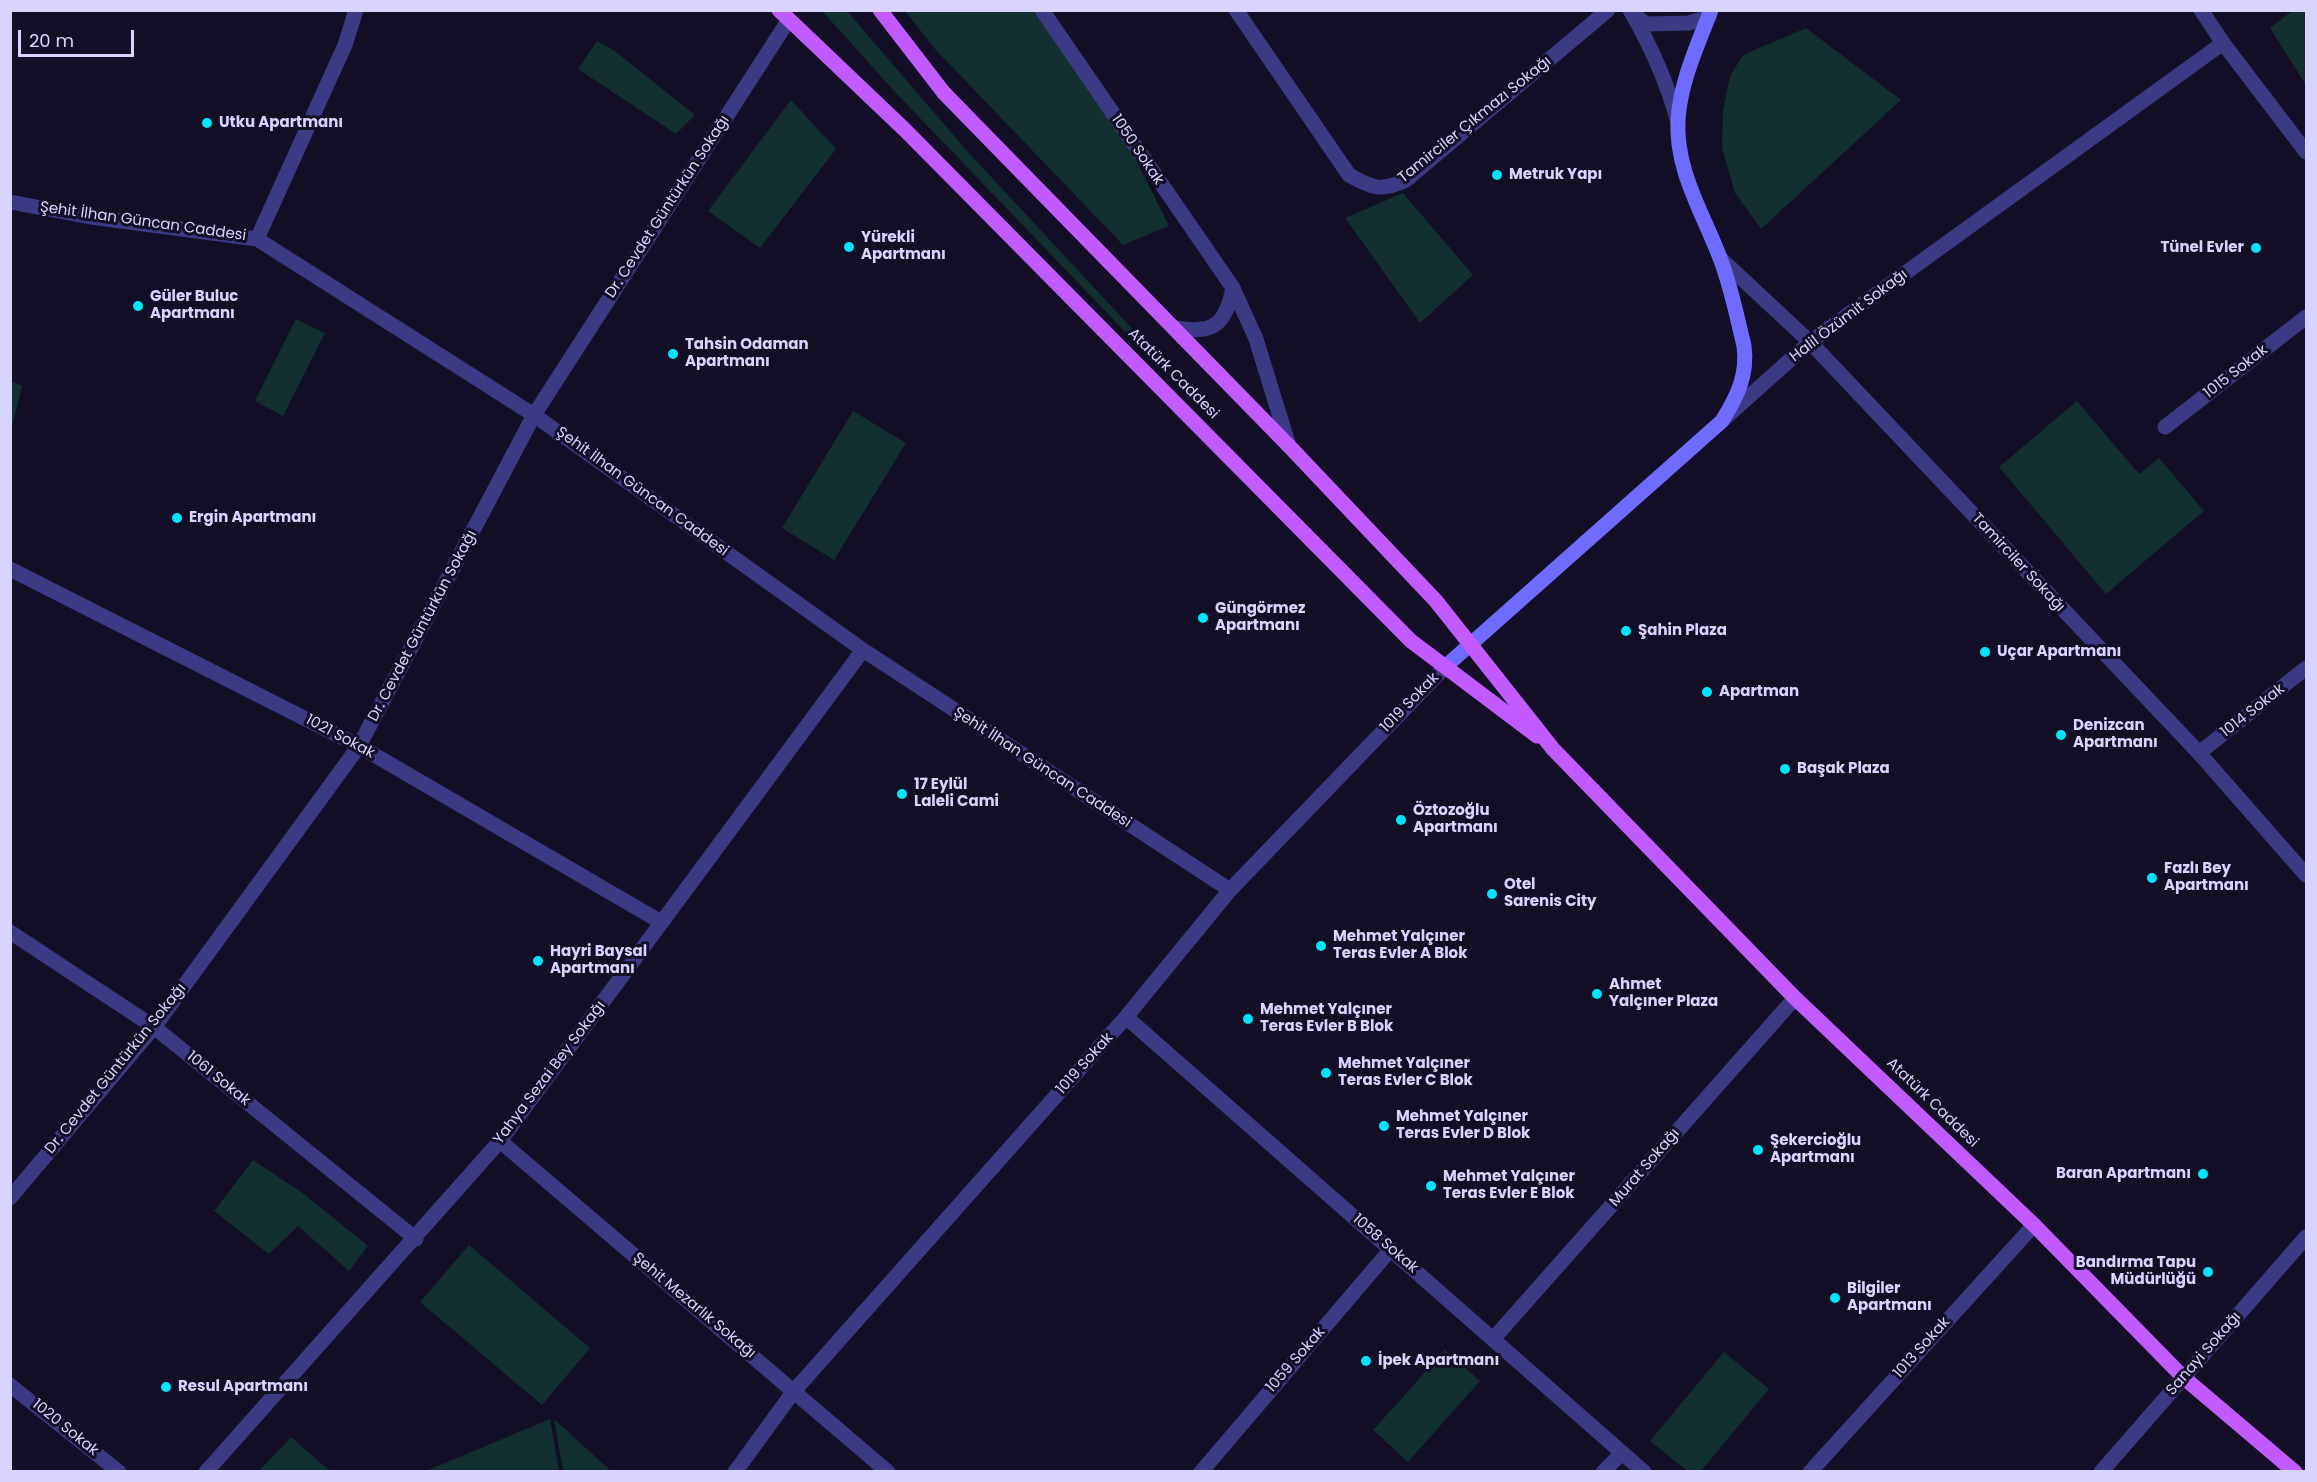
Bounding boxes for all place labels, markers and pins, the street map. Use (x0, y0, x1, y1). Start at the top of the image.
place label: Utku Apartmanı (219, 114, 343, 132)
marker: Utku Apartmanı (200, 116, 214, 130)
place label: Metruk Yapı (1509, 166, 1602, 184)
marker: Metruk Yapı (1490, 168, 1504, 182)
place label: Yürekli Apartmanı (861, 229, 946, 264)
place label: Tünel Evler (2160, 239, 2244, 257)
marker: Yürekli Apartmanı (842, 240, 856, 254)
marker: Tünel Evler (2249, 241, 2263, 255)
place label: Güler Buluc Apartmanı (150, 288, 238, 323)
marker: Güler Buluc Apartmanı (131, 299, 145, 313)
place label: Tahsin Odaman Apartmanı (685, 336, 809, 371)
marker: Tahsin Odaman Apartmanı (666, 347, 680, 361)
place label: Ergin Apartmanı (189, 509, 316, 527)
marker: Ergin Apartmanı (170, 511, 184, 525)
place label: Güngörmez Apartmanı (1215, 600, 1305, 635)
marker: Güngörmez Apartmanı (1196, 611, 1210, 625)
place label: Şahin Plaza (1638, 622, 1727, 640)
marker: Şahin Plaza (1619, 624, 1633, 638)
place label: Uçar Apartmanı (1997, 643, 2121, 661)
marker: Uçar Apartmanı (1978, 645, 1992, 659)
place label: Apartman (1719, 683, 1799, 701)
marker: Apartman (1700, 685, 1714, 699)
place label: Denizcan Apartmanı (2073, 717, 2158, 752)
marker: Denizcan Apartmanı (2054, 728, 2068, 742)
place label: Başak Plaza (1797, 760, 1890, 778)
marker: Başak Plaza (1778, 762, 1792, 776)
place label: 17 Eylül Laleli Cami (914, 776, 999, 811)
marker: 17 Eylül Laleli Cami (895, 787, 909, 801)
place label: Öztozoğlu Apartmanı (1413, 802, 1498, 837)
marker: Öztozoğlu Apartmanı (1394, 813, 1408, 827)
place label: Fazlı Bey Apartmanı (2164, 860, 2249, 895)
marker: Fazlı Bey Apartmanı (2145, 871, 2159, 885)
place label: Otel Sarenis City (1504, 876, 1597, 911)
marker: Otel Sarenis City (1485, 887, 1499, 901)
place label: Mehmet Yalçıner Teras Evler A Blok (1333, 928, 1467, 963)
marker: Mehmet Yalçıner Teras Evler A Blok (1314, 939, 1328, 953)
place label: Hayri Baysal Apartmanı (550, 943, 647, 978)
marker: Hayri Baysal Apartmanı (531, 954, 545, 968)
place label: Ahmet Yalçıner Plaza (1609, 976, 1718, 1011)
marker: Ahmet Yalçıner Plaza (1590, 987, 1604, 1001)
place label: Mehmet Yalçıner Teras Evler B Blok (1260, 1001, 1393, 1036)
marker: Mehmet Yalçıner Teras Evler B Blok (1241, 1012, 1255, 1026)
place label: Mehmet Yalçıner Teras Evler C Blok (1338, 1055, 1473, 1090)
marker: Mehmet Yalçıner Teras Evler C Blok (1319, 1066, 1333, 1080)
place label: Mehmet Yalçıner Teras Evler D Blok (1396, 1108, 1530, 1143)
marker: Mehmet Yalçıner Teras Evler D Blok (1377, 1119, 1391, 1133)
place label: Şekercioğlu Apartmanı (1770, 1132, 1861, 1167)
marker: Şekercioğlu Apartmanı (1751, 1143, 1765, 1157)
place label: Baran Apartmanı (2056, 1165, 2191, 1183)
marker: Baran Apartmanı (2196, 1167, 2210, 1181)
place label: Mehmet Yalçıner Teras Evler E Blok (1443, 1168, 1575, 1203)
marker: Mehmet Yalçıner Teras Evler E Blok (1424, 1179, 1438, 1193)
place label: Bandırma Tapu Müdürlüğü (2076, 1254, 2196, 1289)
marker: Bandırma Tapu Müdürlüğü (2201, 1265, 2215, 1279)
place label: Bilgiler Apartmanı (1847, 1280, 1932, 1315)
marker: Bilgiler Apartmanı (1828, 1291, 1842, 1305)
place label: İpek Apartmanı (1378, 1352, 1499, 1370)
marker: İpek Apartmanı (1359, 1354, 1373, 1368)
place label: Resul Apartmanı (178, 1378, 308, 1396)
marker: Resul Apartmanı (159, 1380, 173, 1394)

